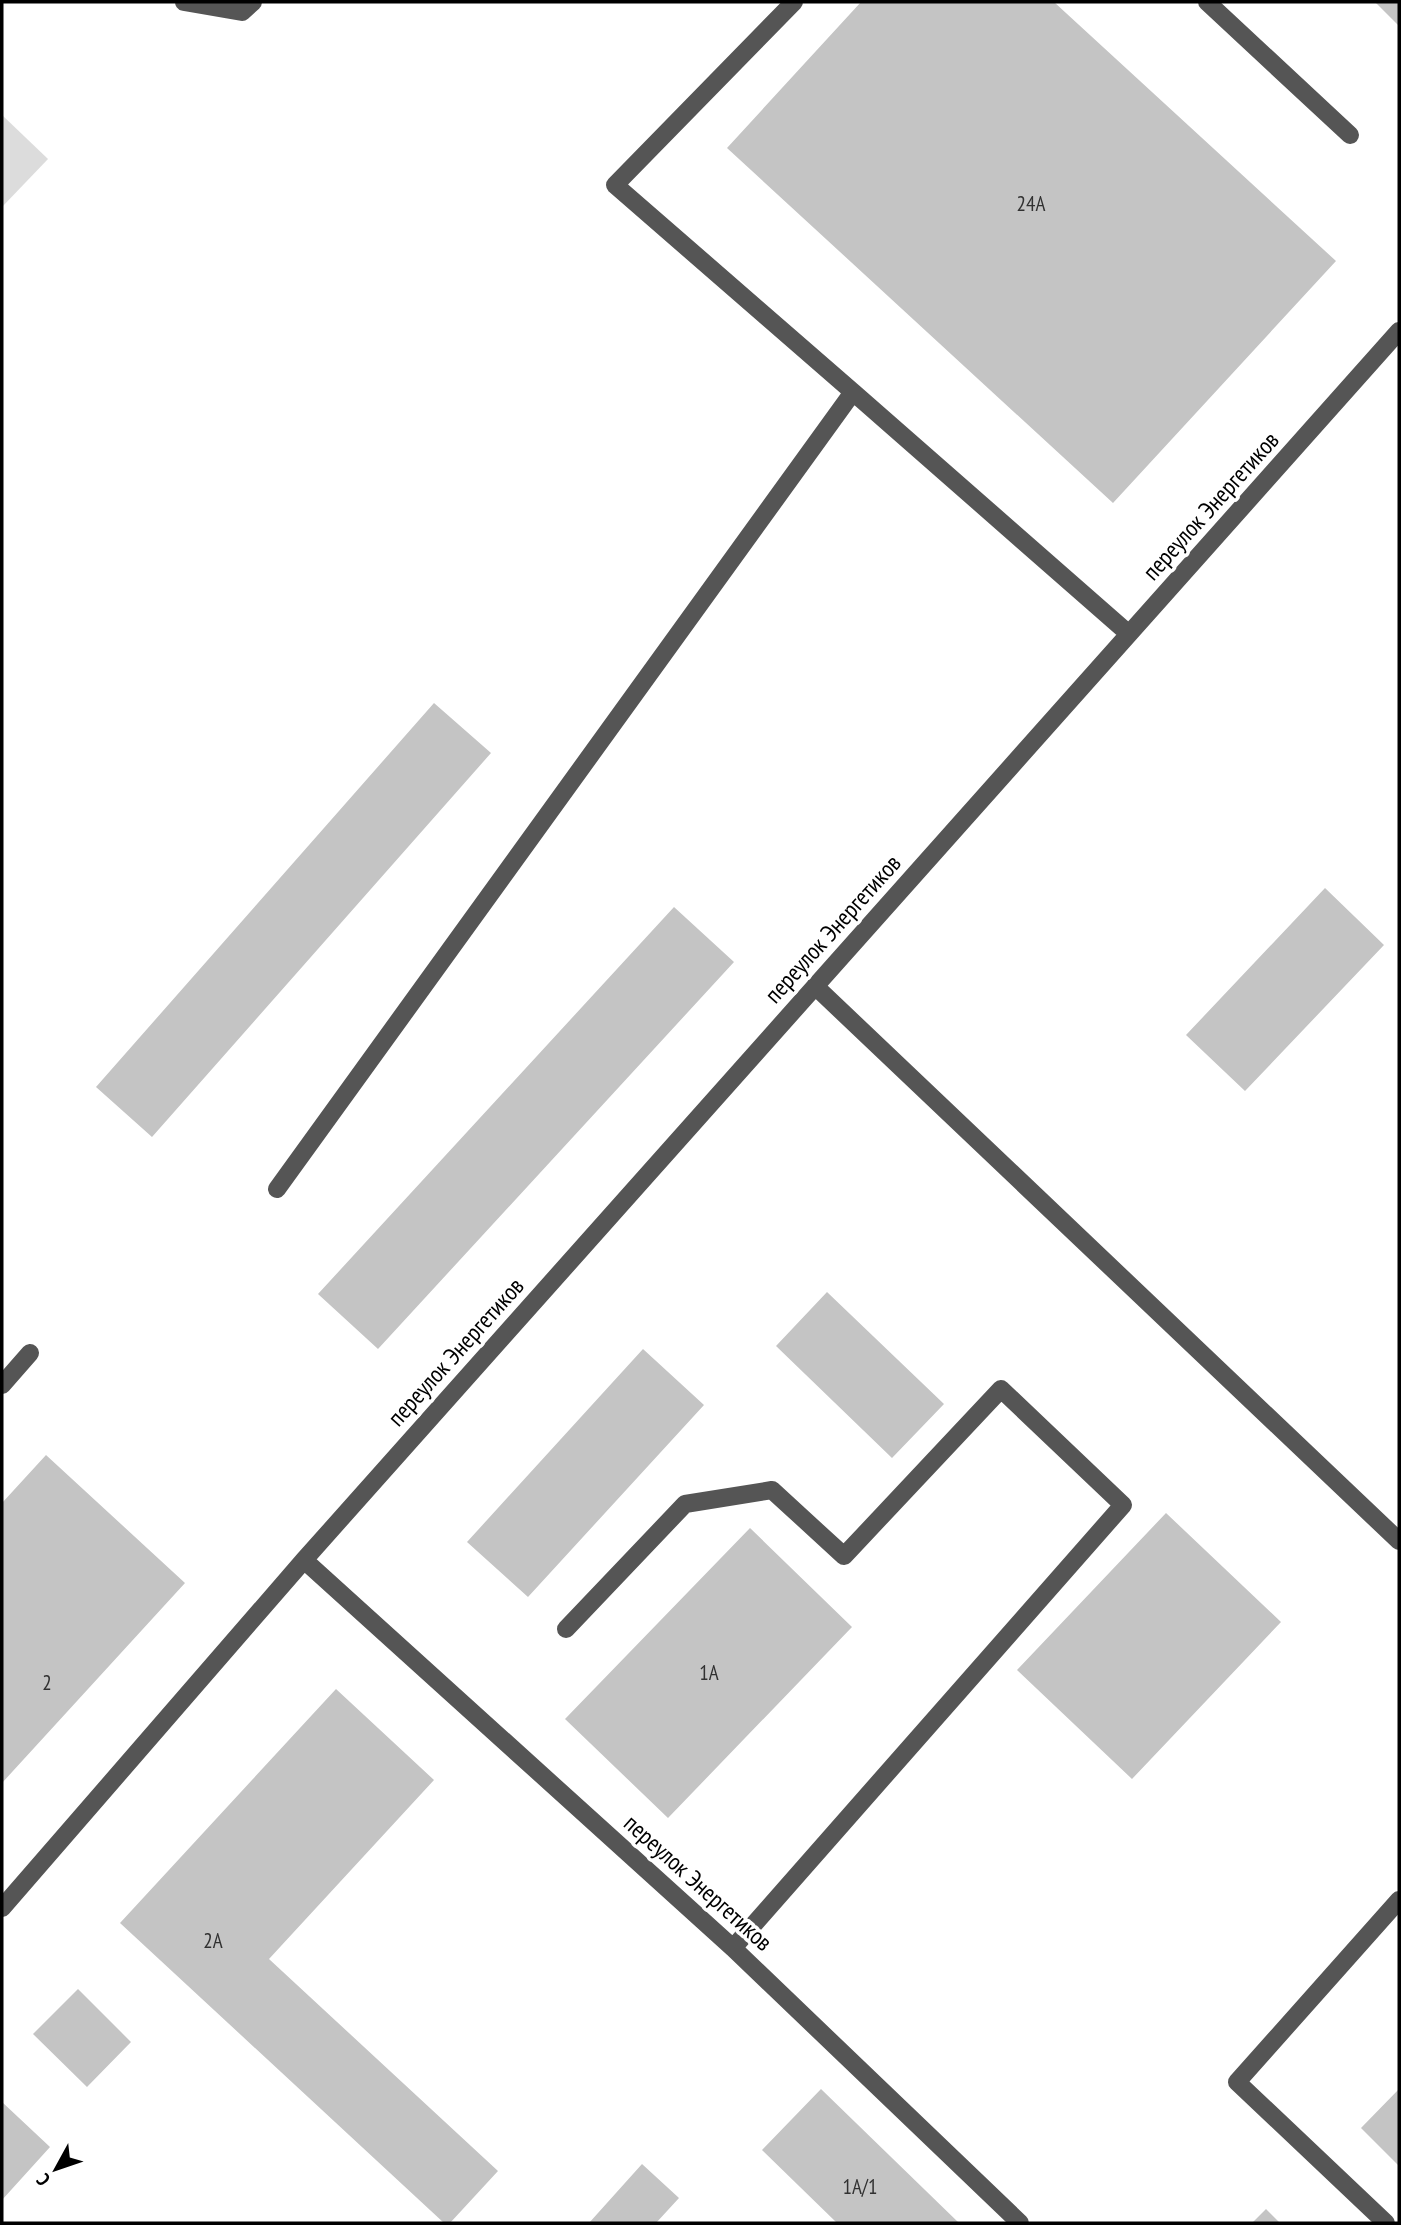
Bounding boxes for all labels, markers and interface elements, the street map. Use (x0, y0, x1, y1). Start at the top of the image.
house number: 24А (1017, 190, 1045, 217)
street label: переулок Энергетиков (1136, 425, 1286, 586)
street label: переулок Энергетиков (758, 848, 908, 1009)
street label: переулок Энергетиков (381, 1271, 531, 1432)
house number: 1А (699, 1659, 719, 1686)
house number: 2 (42, 1669, 52, 1696)
street label: переулок Энергетиков (618, 1808, 779, 1958)
house number: 2А (203, 1927, 223, 1954)
north arrow (21, 2134, 91, 2204)
text: С (31, 2169, 55, 2191)
house number: 1А/1 (842, 2173, 878, 2200)

